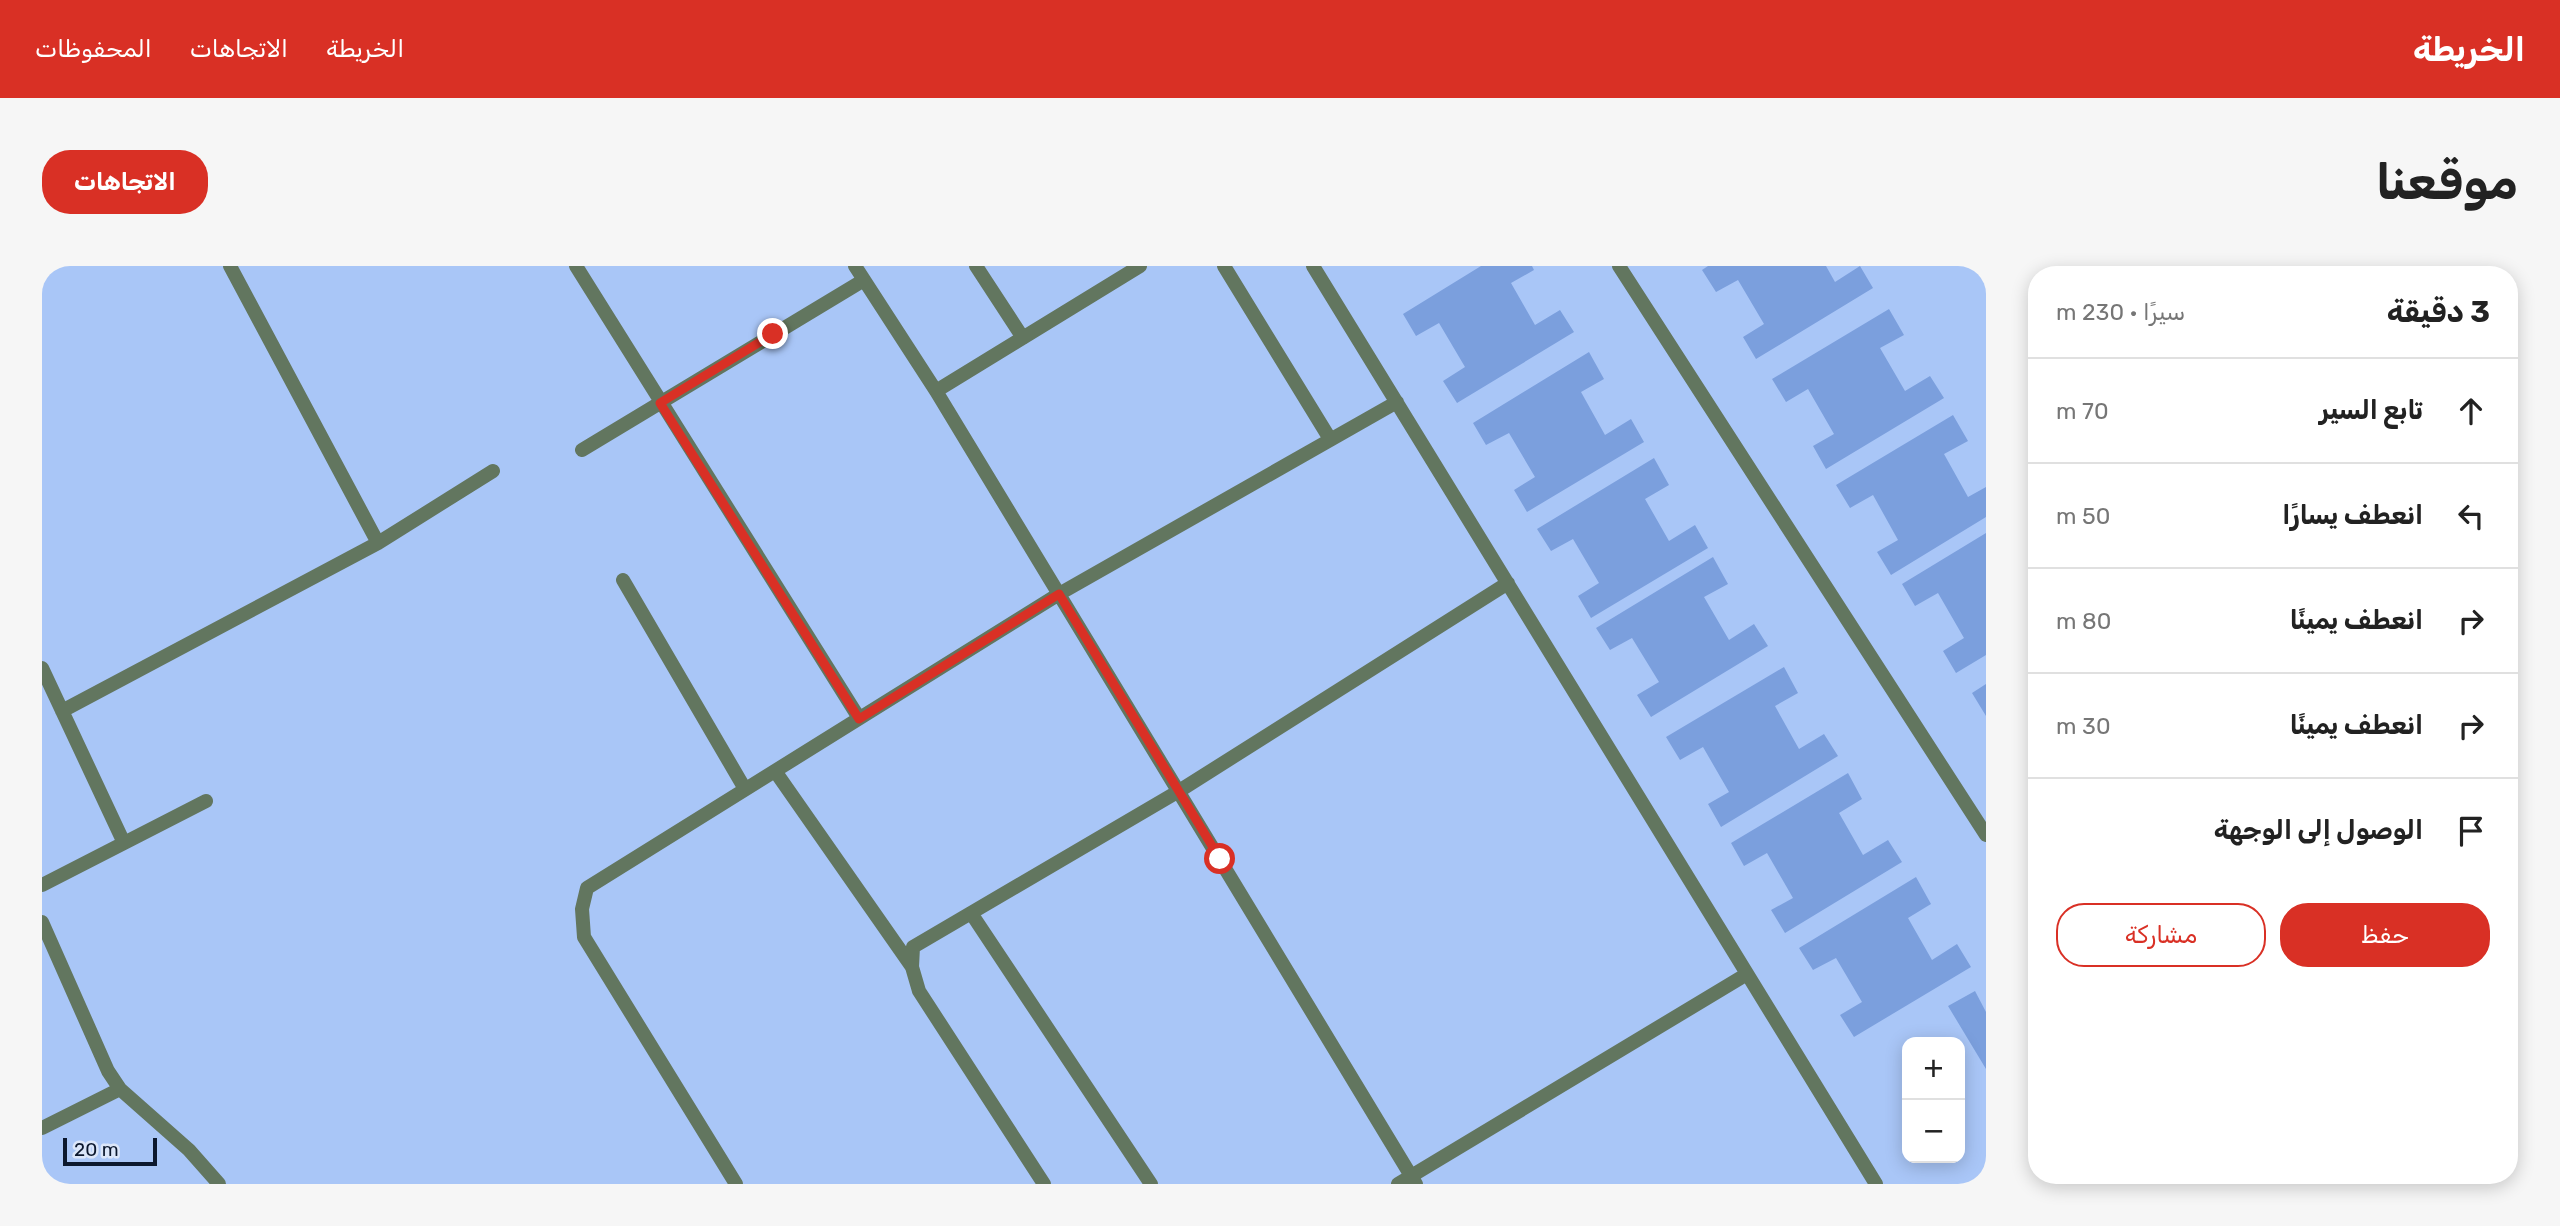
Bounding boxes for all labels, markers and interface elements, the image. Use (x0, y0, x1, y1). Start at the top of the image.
text: الخريطة (2413, 30, 2525, 69)
text: المحفوظات (35, 35, 152, 63)
text: الاتجاهات (190, 35, 288, 63)
text: الخريطة (326, 35, 404, 63)
button: الاتجاهات (42, 150, 208, 214)
text: موقعنا (2376, 153, 2518, 211)
text: 3 دقيقة (2387, 294, 2490, 330)
text: سيرًا · 230 m (2056, 298, 2185, 326)
route end (757, 318, 788, 349)
icon: ahead (2452, 392, 2490, 430)
text: تابع السير (2319, 395, 2423, 426)
text: 70 m (2056, 397, 2109, 425)
icon: left (2452, 497, 2490, 535)
text: انعطف يسارًا (2282, 500, 2423, 531)
text: 50 m (2056, 502, 2110, 530)
icon: right (2452, 602, 2490, 640)
text: انعطف يمينًا (2290, 605, 2423, 636)
text: 80 m (2056, 607, 2111, 635)
icon: right (2452, 707, 2490, 745)
text: انعطف يمينًا (2290, 710, 2423, 741)
text: 30 m (2056, 712, 2111, 740)
icon: arrive (2452, 812, 2490, 850)
text: الوصول إلى الوجهة (2214, 815, 2423, 846)
route start (1204, 843, 1235, 874)
button: مشاركة (2056, 903, 2266, 967)
button: حفظ (2280, 903, 2490, 967)
map controls (1902, 1037, 1965, 1163)
button: + (1902, 1037, 1965, 1100)
button: − (1902, 1100, 1965, 1163)
scale bar (63, 1135, 158, 1167)
text: 20 m (74, 1138, 119, 1161)

